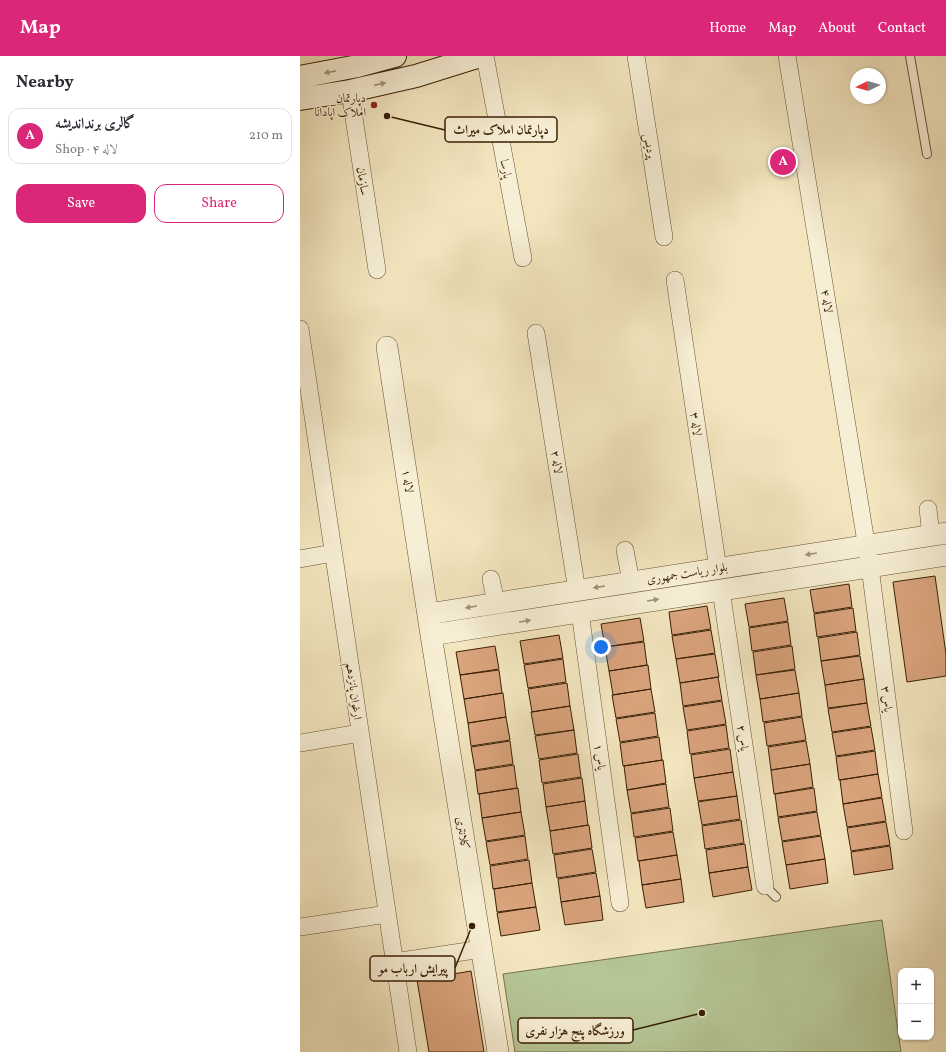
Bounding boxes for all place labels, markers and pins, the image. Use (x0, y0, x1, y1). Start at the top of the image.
place label: دپارتمان املاک آپادانا (314, 91, 366, 121)
marker: دپارتمان املاک آپادانا (369, 100, 379, 110)
callout: دپارتمان املاک میراث (445, 117, 557, 142)
pin: A (770, 147, 796, 177)
callout: پیرایش ارباب مو (370, 956, 455, 981)
callout: ورزشگاه پنج هزار نفری (518, 1018, 633, 1043)

